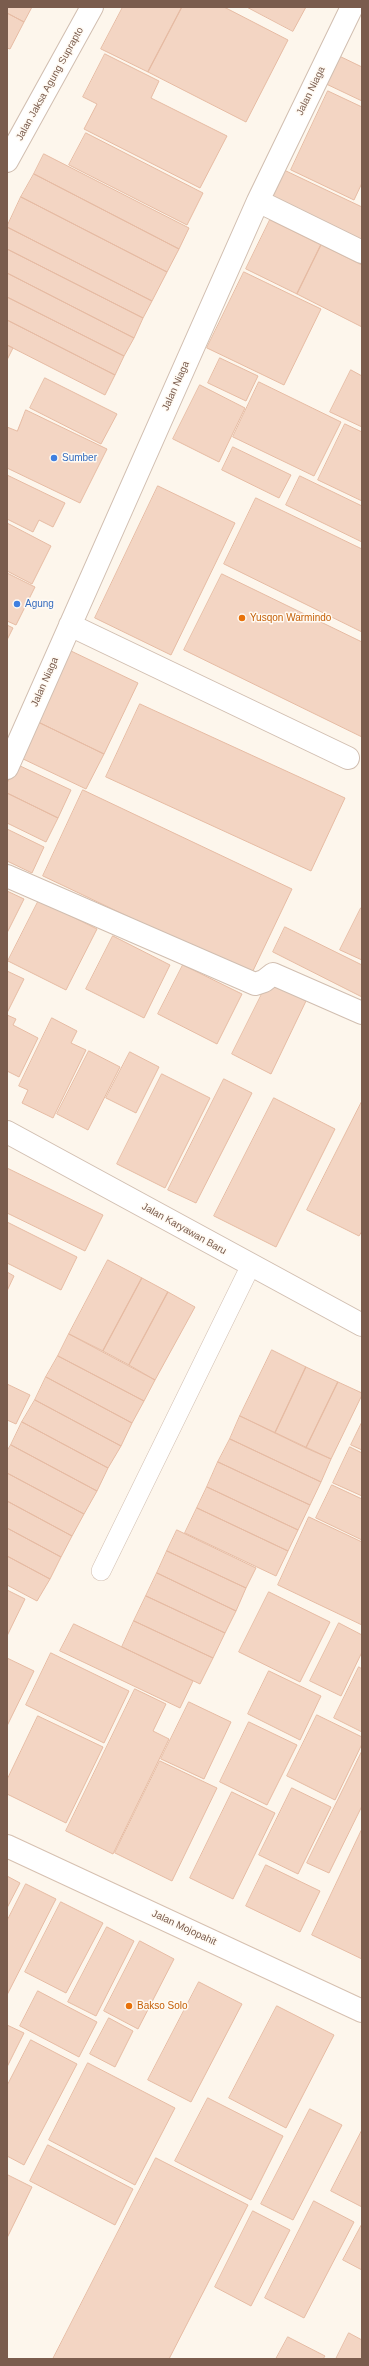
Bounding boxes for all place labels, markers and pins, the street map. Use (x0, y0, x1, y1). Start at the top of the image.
place label: Sumber (62, 452, 97, 464)
marker: Sumber (49, 453, 59, 463)
place label: Agung (25, 598, 54, 610)
marker: Agung (12, 599, 22, 609)
place label: Yusqon Warmindo (250, 612, 331, 624)
marker: Yusqon Warmindo (237, 613, 247, 623)
place label: Bakso Solo (137, 2000, 188, 2012)
marker: Bakso Solo (124, 2001, 134, 2011)

